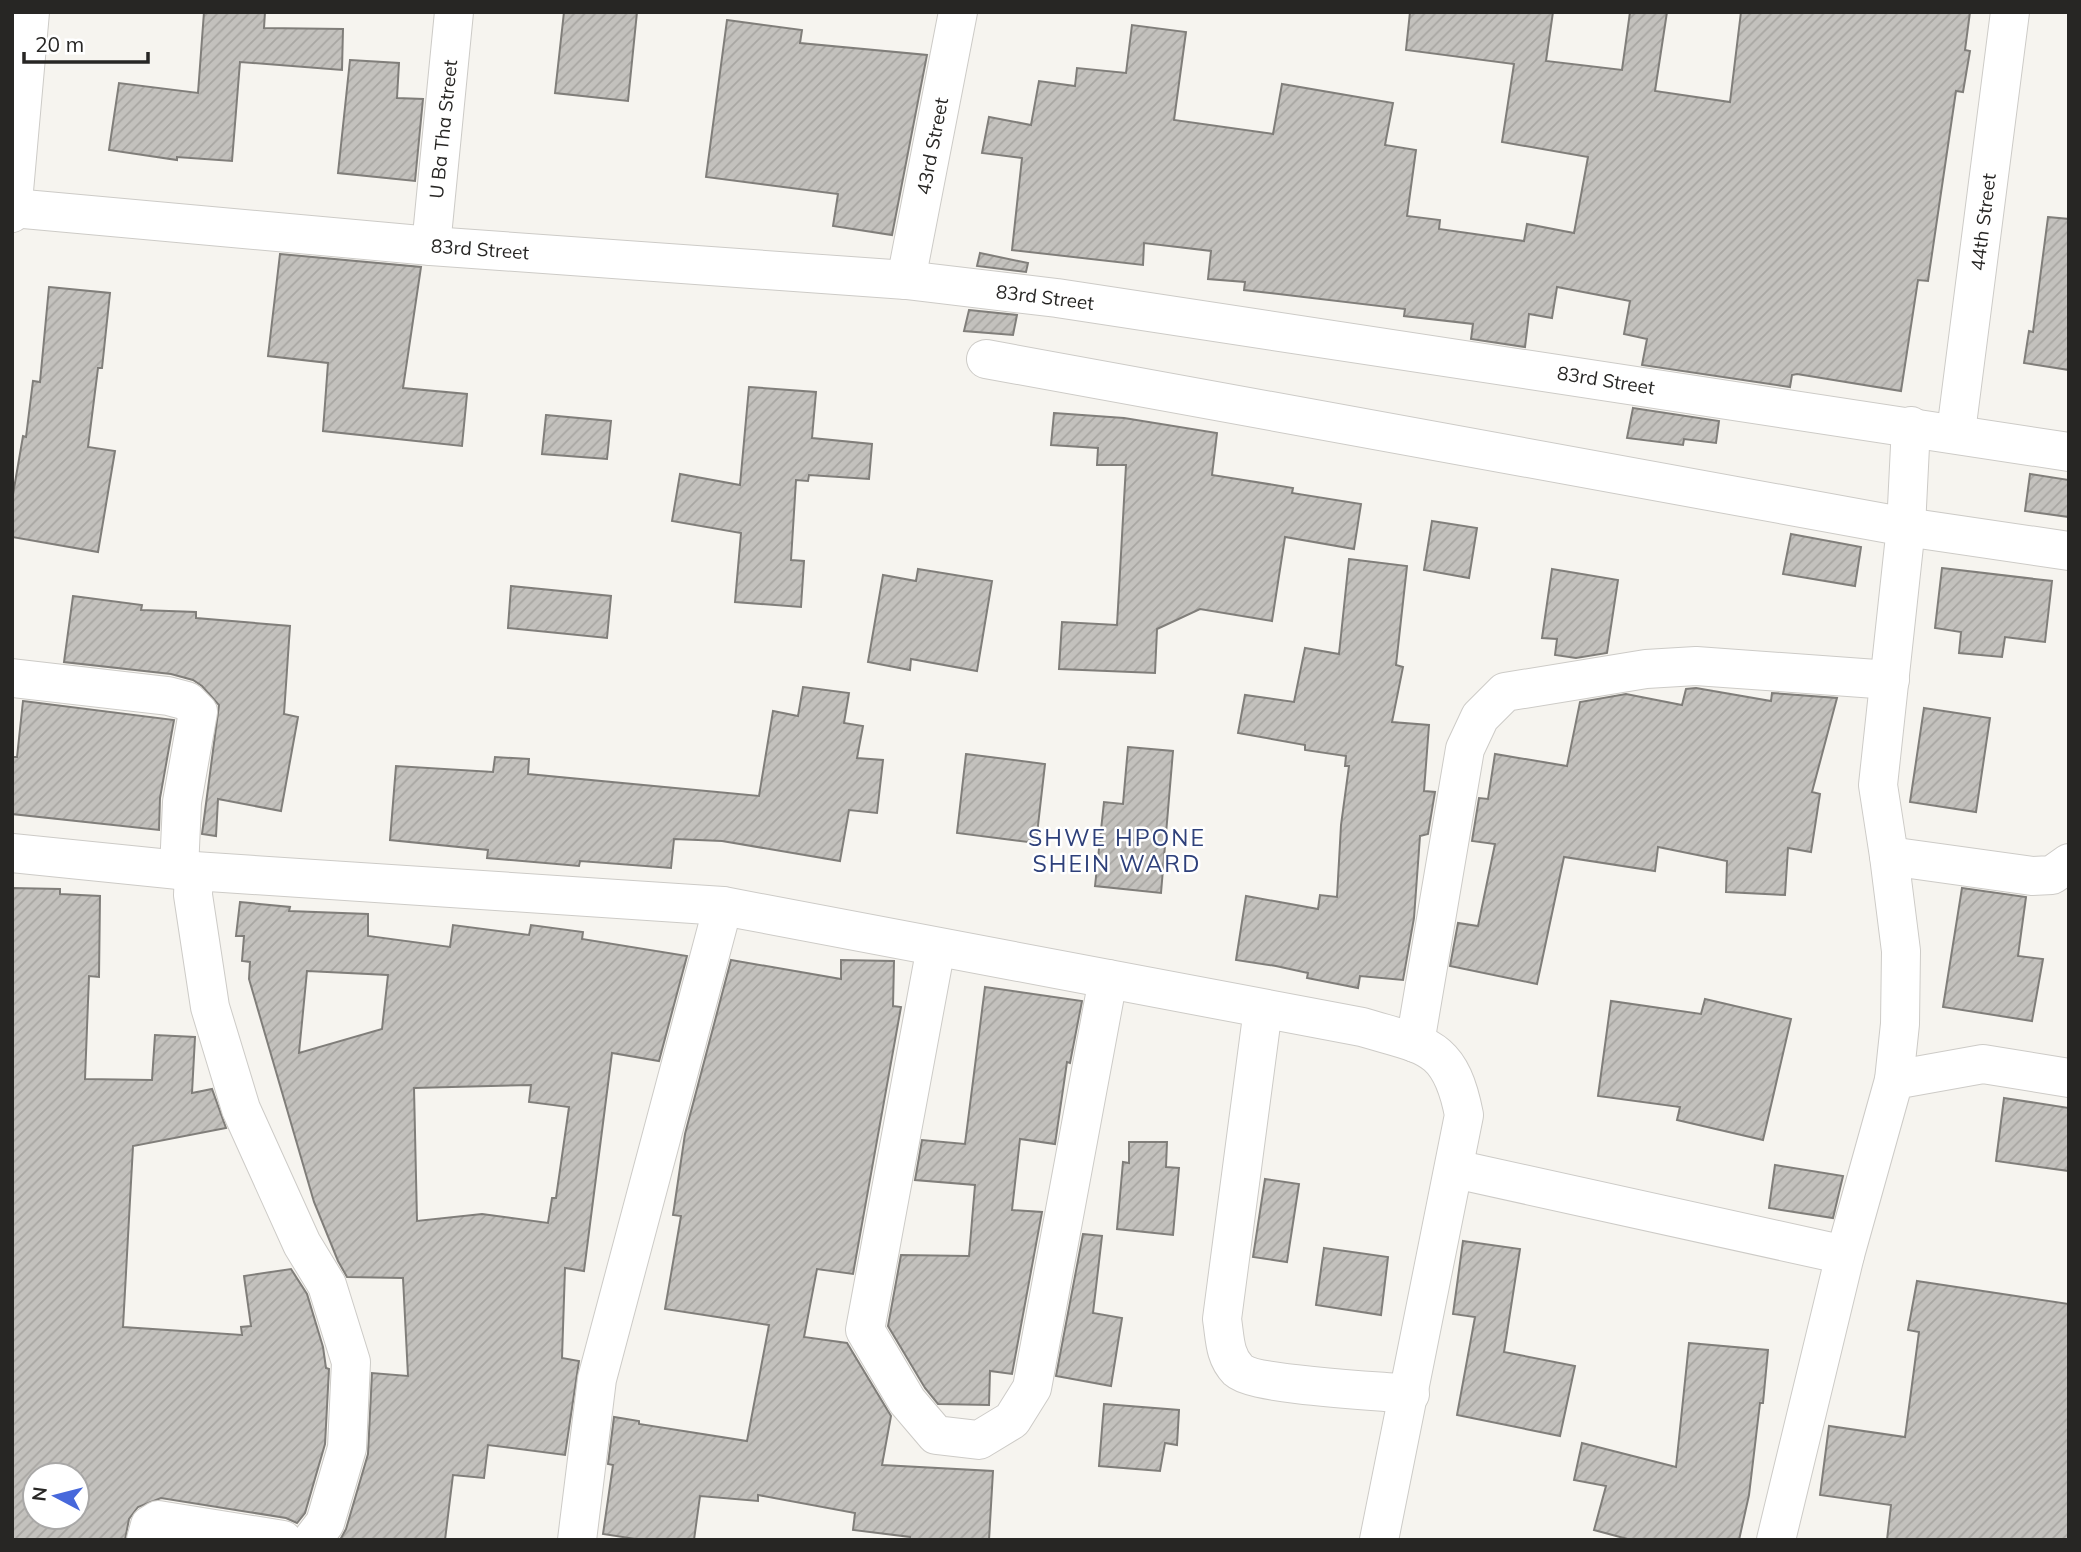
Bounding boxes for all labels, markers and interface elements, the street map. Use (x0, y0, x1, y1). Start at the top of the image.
scale bar (24, 21, 149, 65)
text: 20 m (35, 31, 84, 57)
street label: U Ba Tha Street (424, 58, 462, 200)
street label: 43rd Street (911, 95, 953, 197)
street label: 44th Street (1965, 172, 2001, 272)
street label: 83rd Street (430, 234, 530, 264)
street label: 83rd Street (995, 279, 1096, 315)
street label: 83rd Street (1555, 360, 1657, 400)
district label: SHWE HPONE SHEIN WARD (1028, 823, 1206, 878)
north arrow (21, 1461, 91, 1531)
text: N (26, 1485, 52, 1503)

